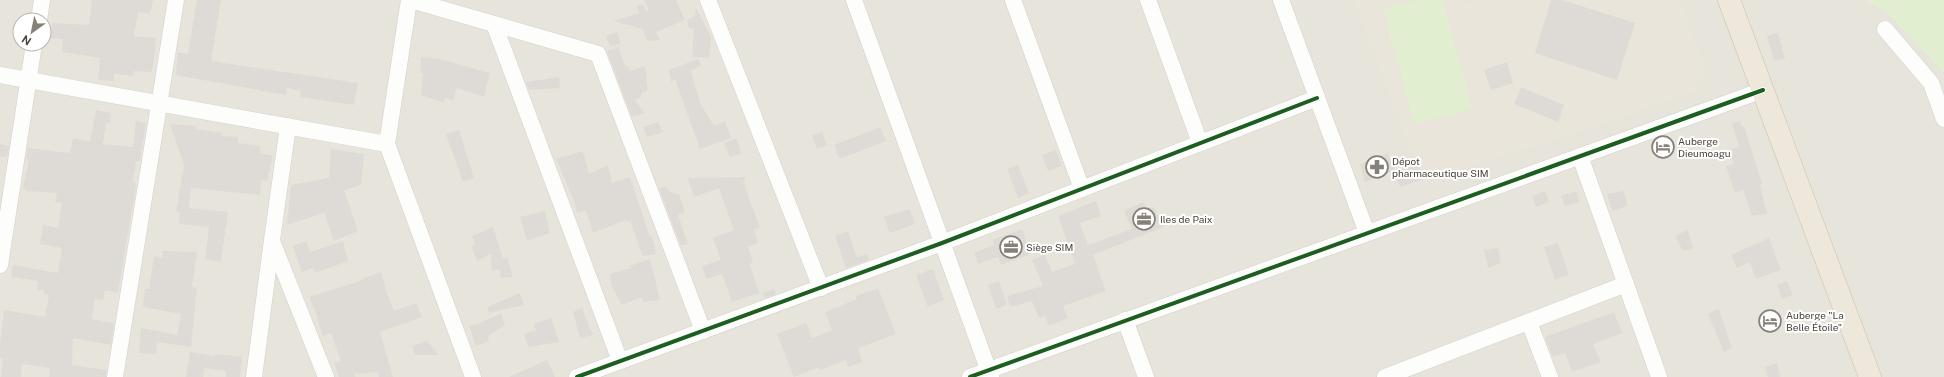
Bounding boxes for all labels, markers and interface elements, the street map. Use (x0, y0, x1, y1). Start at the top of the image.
north arrow (12, 12, 52, 52)
text: N (20, 33, 33, 48)
hotel icon: Auberge Dieumoagu (1650, 134, 1676, 160)
place label: Auberge Dieumoagu (1678, 135, 1731, 159)
pharmacy icon: Dépot pharmaceutique SIM (1364, 154, 1390, 180)
place label: Dépot pharmaceutique SIM (1392, 155, 1489, 179)
office icon: Iles de Paix (1131, 206, 1157, 232)
place label: Iles de Paix (1160, 213, 1213, 225)
office icon: Siège SIM (998, 234, 1024, 260)
place label: Siège SIM (1026, 241, 1073, 253)
hotel icon: Auberge "La Belle Étoile" (1757, 308, 1783, 334)
place label: Auberge "La Belle Étoile" (1786, 309, 1844, 333)

